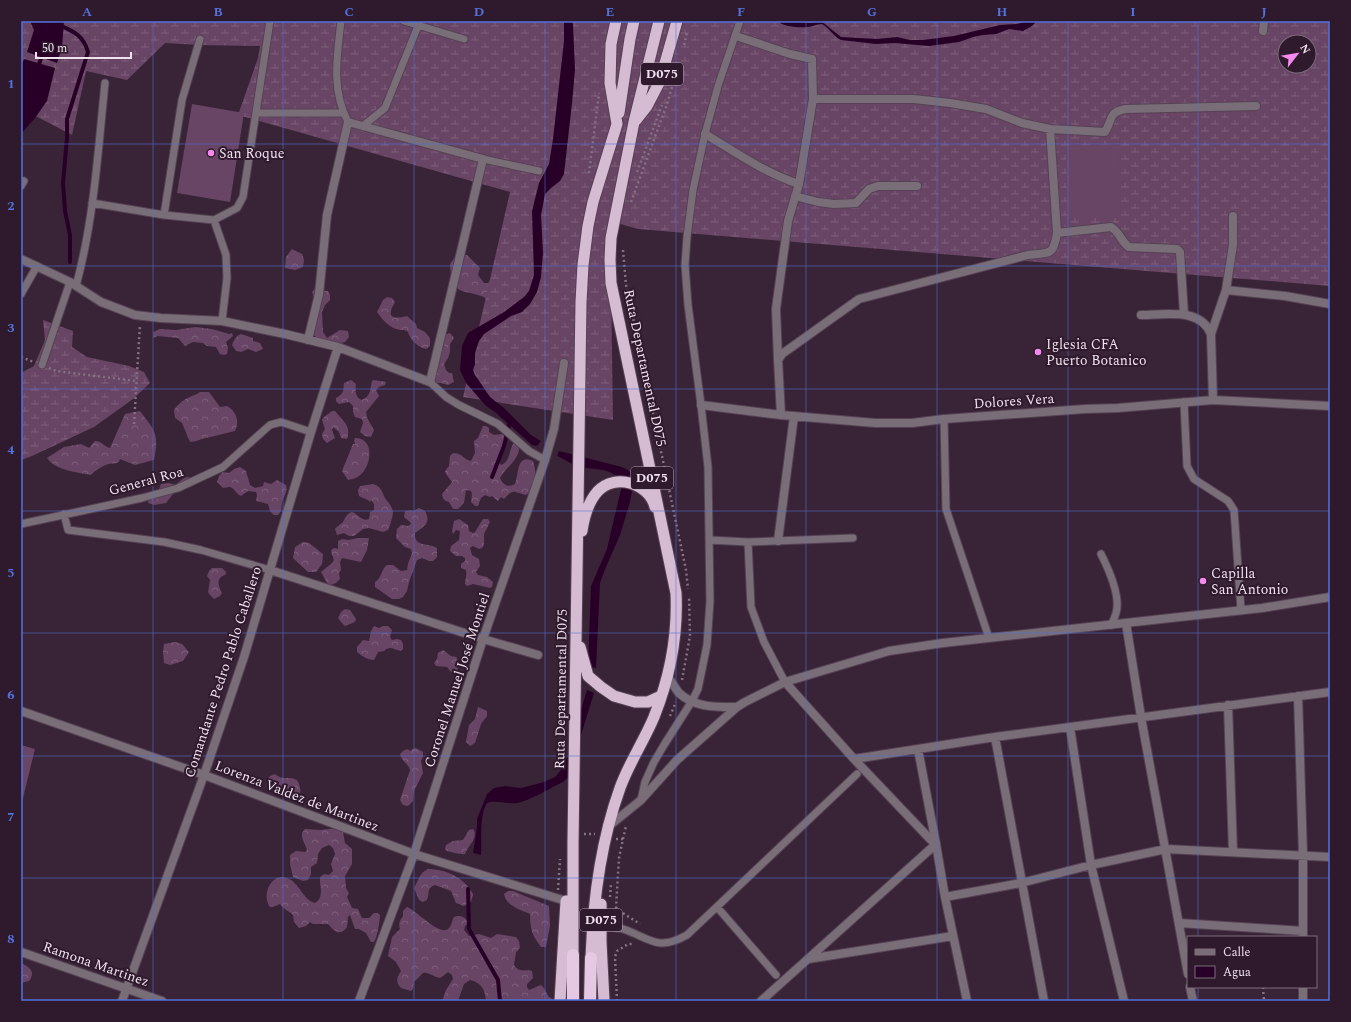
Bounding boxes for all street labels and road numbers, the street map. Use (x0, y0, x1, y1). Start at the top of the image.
road number: D075 (641, 63, 683, 85)
street label: Ruta Departamental D075 (618, 287, 672, 449)
street label: Dolores Vera (973, 388, 1055, 414)
street label: General Roa (106, 461, 186, 501)
road number: D075 (631, 467, 673, 489)
street label: Comandante Pedro Pablo Caballero (179, 564, 267, 780)
street label: Coronel Manuel José Montiel (419, 590, 495, 770)
street label: Ruta Departamental D075 (549, 609, 573, 769)
street label: Lorenza Valdez de Martinez (212, 755, 382, 837)
road number: D075 (580, 909, 622, 931)
street label: Ramona Martinez (40, 936, 152, 992)

